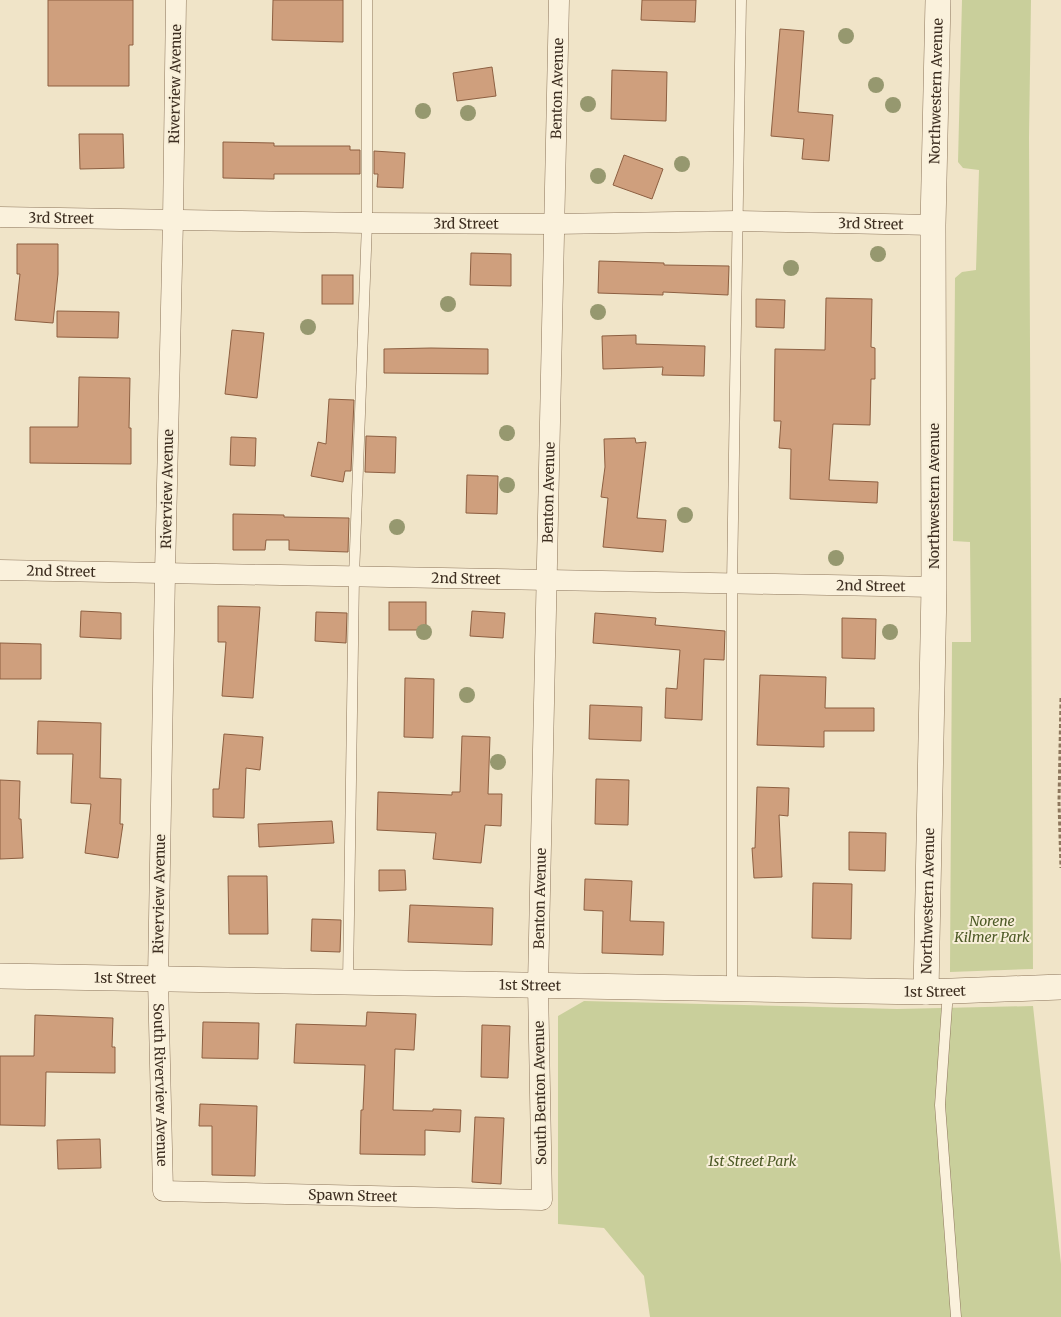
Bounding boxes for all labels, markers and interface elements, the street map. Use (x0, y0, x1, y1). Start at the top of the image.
street label: Northwestern Avenue (925, 18, 947, 164)
street label: Riverview Avenue (165, 24, 185, 144)
street label: Benton Avenue (547, 38, 567, 139)
street label: 3rd Street (28, 208, 94, 228)
street label: 3rd Street (433, 214, 499, 233)
street label: 3rd Street (838, 214, 904, 233)
street label: Northwestern Avenue (925, 423, 943, 569)
street label: Riverview Avenue (157, 429, 177, 549)
street label: Benton Avenue (538, 442, 559, 543)
street label: 2nd Street (26, 561, 96, 581)
street label: 2nd Street (431, 569, 501, 588)
street label: 2nd Street (836, 576, 906, 595)
street label: Northwestern Avenue (917, 828, 938, 974)
street label: Riverview Avenue (149, 834, 169, 954)
street label: Benton Avenue (530, 848, 550, 949)
park label: Norene Kilmer Park (953, 912, 1030, 946)
street label: 1st Street (94, 969, 157, 988)
street label: 1st Street (499, 976, 562, 995)
street label: 1st Street (904, 982, 967, 1001)
street label: South Riverview Avenue (150, 1003, 171, 1167)
street label: South Benton Avenue (530, 1021, 550, 1165)
park label: 1st Street Park (708, 1152, 797, 1170)
street label: Spawn Street (308, 1185, 398, 1206)

